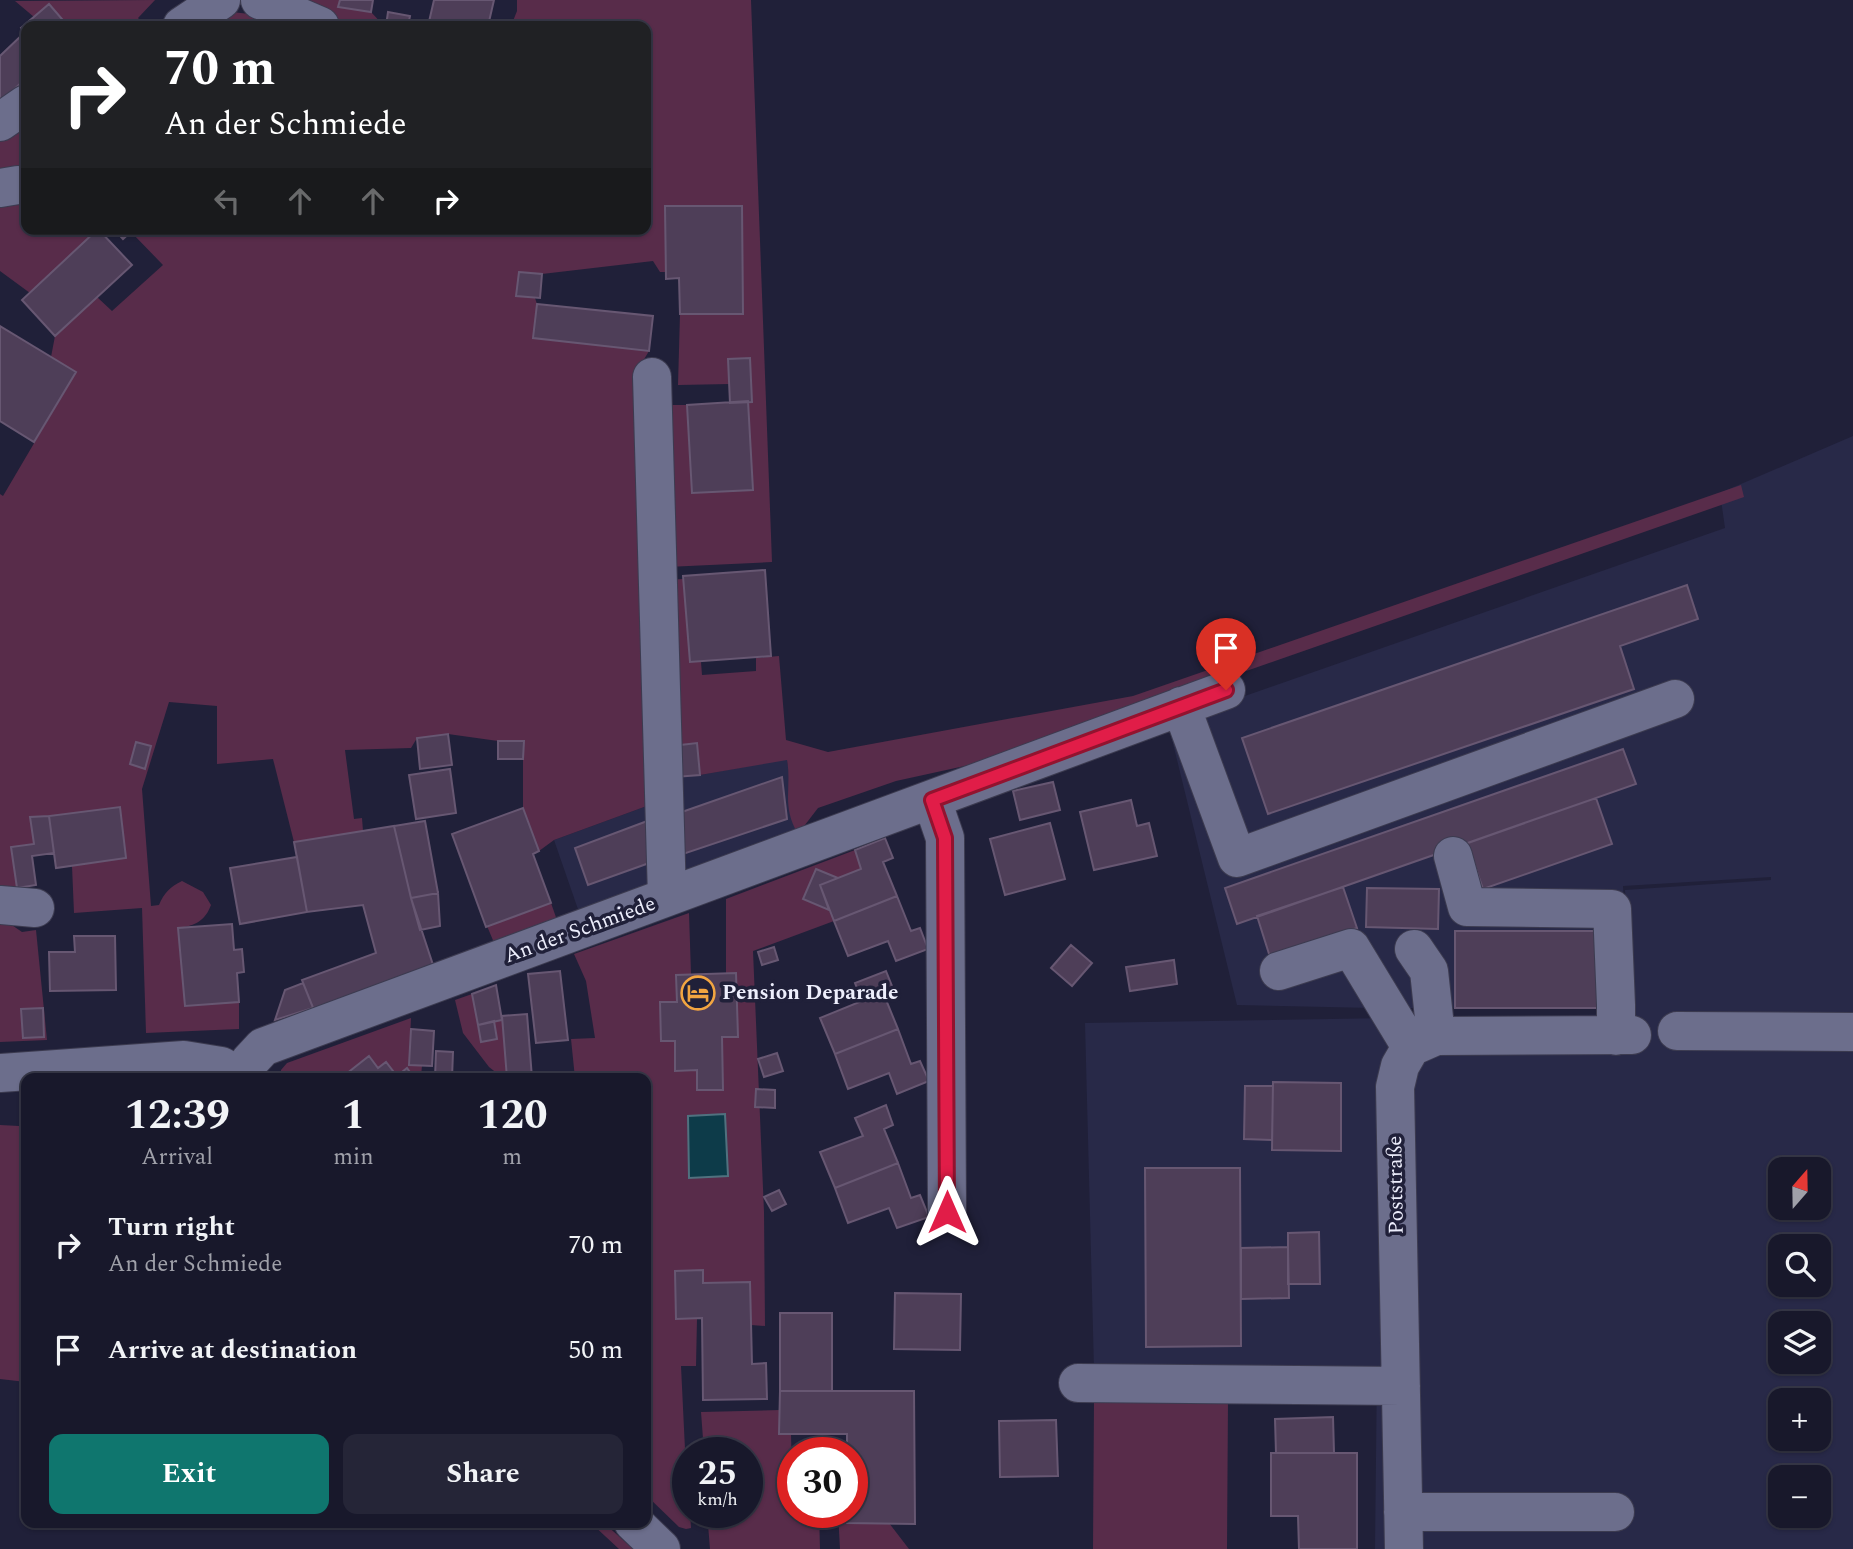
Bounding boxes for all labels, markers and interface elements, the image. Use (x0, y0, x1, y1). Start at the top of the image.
text: 70 m (164, 32, 275, 107)
icon: right (49, 49, 140, 140)
text: An der Schmiede (164, 100, 407, 149)
icon: left (208, 182, 246, 220)
icon: ahead (281, 182, 319, 220)
icon: ahead (354, 182, 392, 220)
icon: right (427, 182, 465, 220)
pin (1196, 618, 1256, 690)
icon: arrive (1207, 629, 1245, 667)
street label: An der Schmiede (500, 888, 660, 972)
hotel icon: Pension Deparade (679, 974, 717, 1012)
place label: Pension Deparade (722, 977, 898, 1009)
text: 12:39 (124, 1084, 230, 1147)
text: 1 (342, 1084, 365, 1147)
text: 120 (477, 1084, 548, 1147)
street label: Poststraße (1379, 1135, 1413, 1235)
text: Arrival (141, 1140, 213, 1175)
text: min (333, 1140, 374, 1175)
text: m (502, 1140, 522, 1175)
north arrow (1768, 1157, 1830, 1220)
map controls (1768, 1157, 1831, 1528)
position arrow (910, 1175, 984, 1249)
text: Turn right (108, 1207, 235, 1247)
text: 70 m (568, 1225, 623, 1265)
icon: right (49, 1226, 87, 1264)
button: search (1768, 1234, 1831, 1297)
text: An der Schmiede (108, 1247, 282, 1282)
button: layers (1768, 1311, 1831, 1374)
text: Arrive at destination (108, 1330, 357, 1370)
text: 50 m (568, 1330, 623, 1370)
icon: arrive (49, 1331, 87, 1369)
button: + (1768, 1388, 1831, 1451)
button: Exit (49, 1434, 329, 1514)
button: Share (343, 1434, 623, 1514)
speed limit sign: 30 (777, 1437, 868, 1528)
text: 25 (698, 1447, 737, 1500)
button: − (1768, 1465, 1831, 1528)
text: km/h (697, 1486, 738, 1513)

